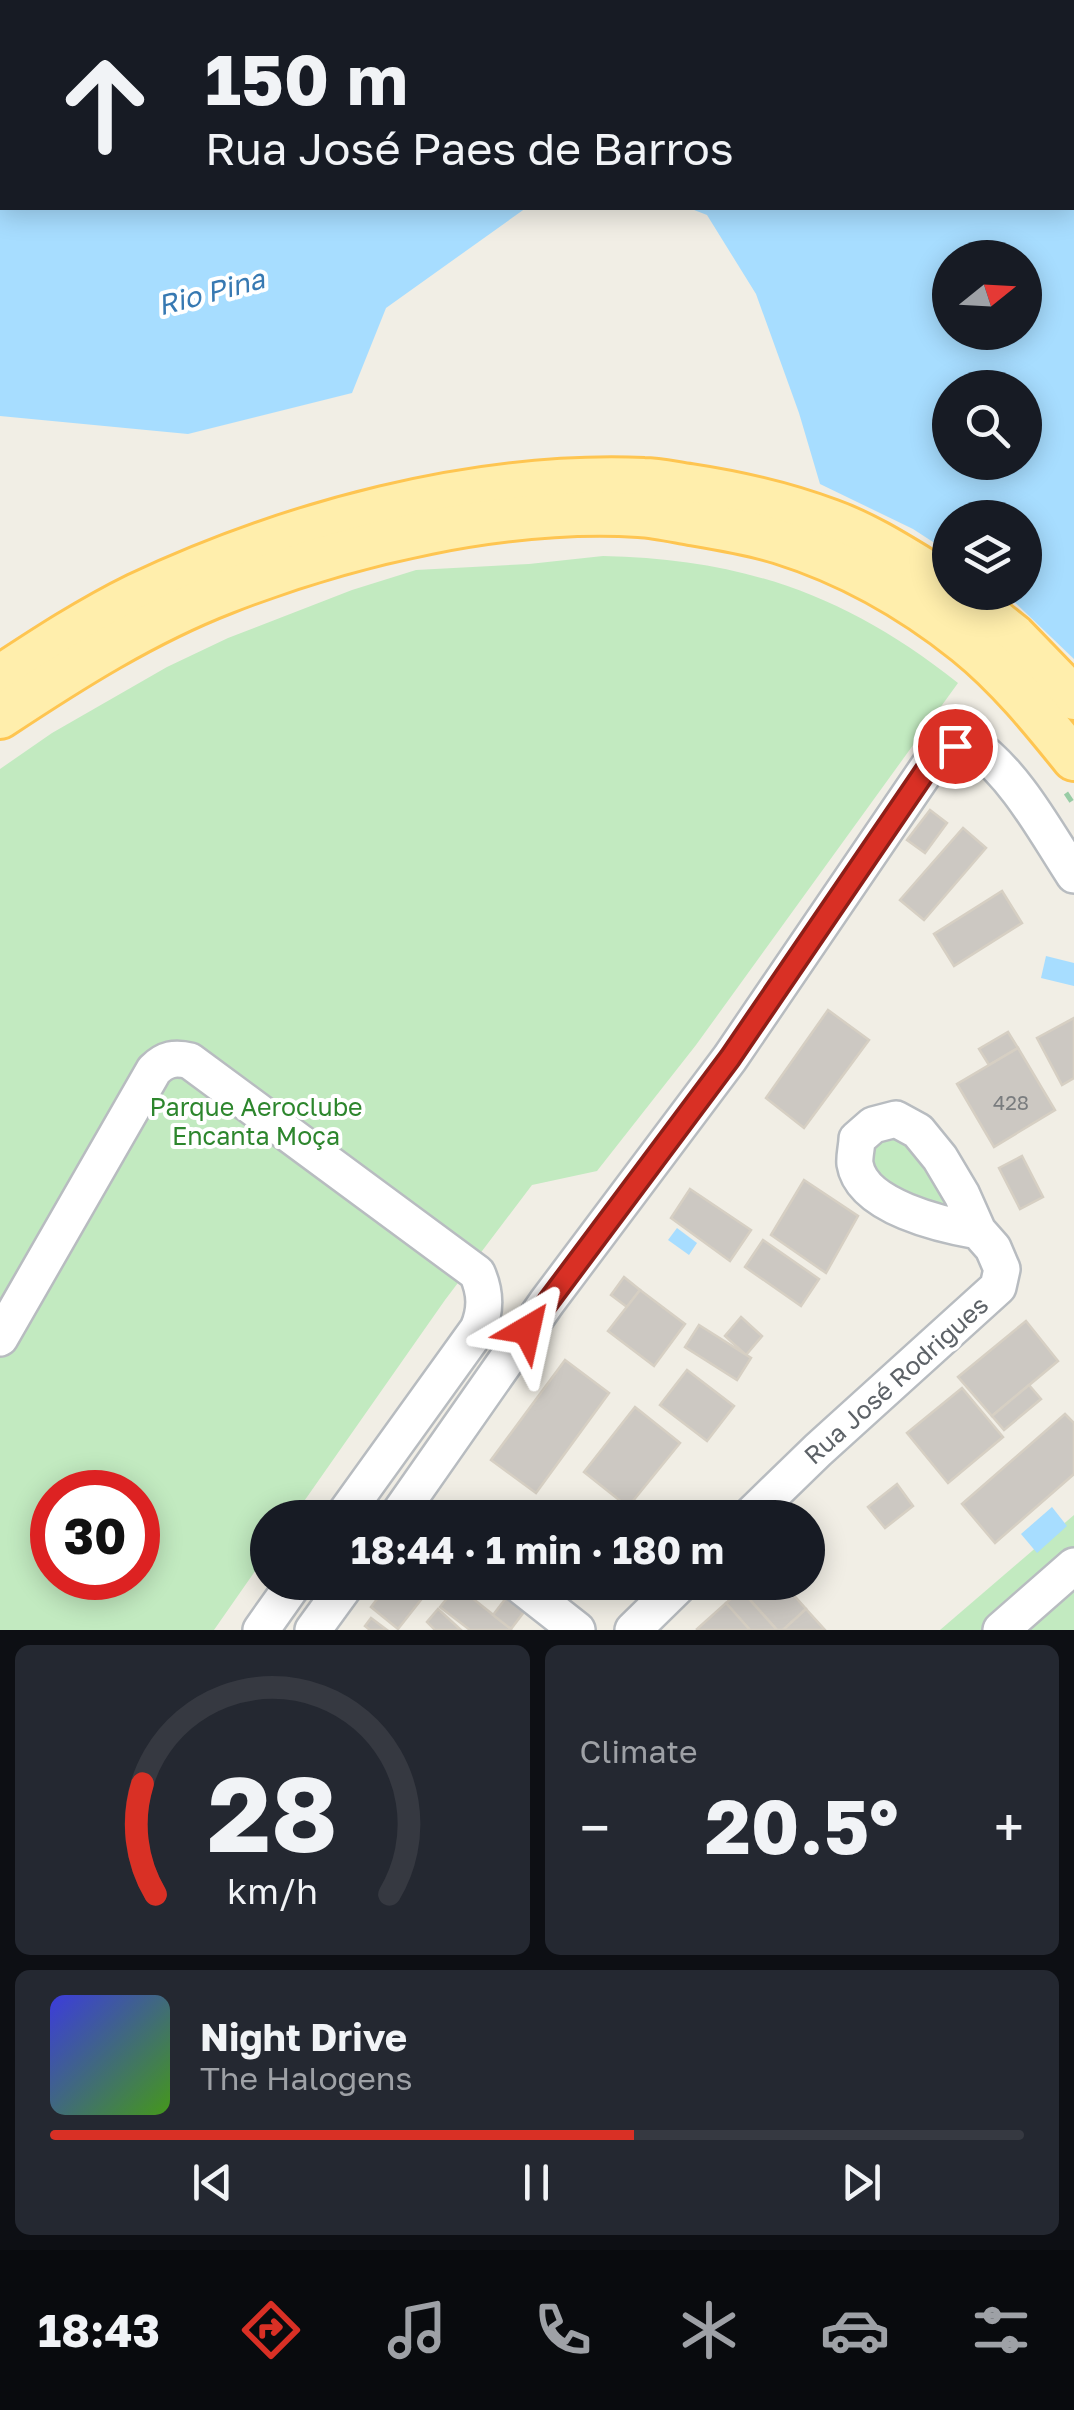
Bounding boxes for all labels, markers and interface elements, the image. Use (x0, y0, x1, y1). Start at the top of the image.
text: 150 m (205, 36, 408, 120)
icon: ahead (40, 40, 170, 170)
text: Rua José Paes de Barros (205, 121, 734, 175)
north arrow (932, 240, 1042, 350)
map controls (932, 240, 1042, 610)
water label: Rio Pina (154, 261, 269, 322)
button: search (932, 370, 1042, 480)
button: layers (932, 500, 1042, 610)
pin (913, 704, 998, 789)
icon: arrive (928, 719, 983, 774)
house number: 428 (993, 1090, 1029, 1114)
park label: Parque Aeroclube Encanta Moça (149, 1091, 363, 1151)
position arrow (475, 1278, 579, 1382)
street label: Rua José Rodrigues (797, 1289, 994, 1470)
speed limit sign: 30 (30, 1470, 160, 1600)
text: 18:44 · 1 min · 180 m (351, 1527, 724, 1572)
text: Climate (580, 1732, 698, 1770)
text: 28 (207, 1750, 337, 1875)
text: 20.5° (705, 1780, 899, 1871)
text: − (580, 1794, 610, 1860)
text: + (994, 1794, 1024, 1860)
text: km/h (227, 1869, 318, 1912)
text: Night Drive (200, 2014, 407, 2059)
text: The Halogens (200, 2059, 412, 2097)
icon: previous (185, 2155, 240, 2210)
icon: pause (509, 2155, 564, 2210)
icon: next (834, 2155, 889, 2210)
icon: directions (236, 2295, 306, 2365)
icon: music (382, 2295, 452, 2365)
icon: phone (528, 2295, 598, 2365)
icon: climate (674, 2295, 744, 2365)
icon: car (820, 2295, 890, 2365)
icon: filters (966, 2295, 1036, 2365)
text: 18:43 (38, 2303, 160, 2357)

